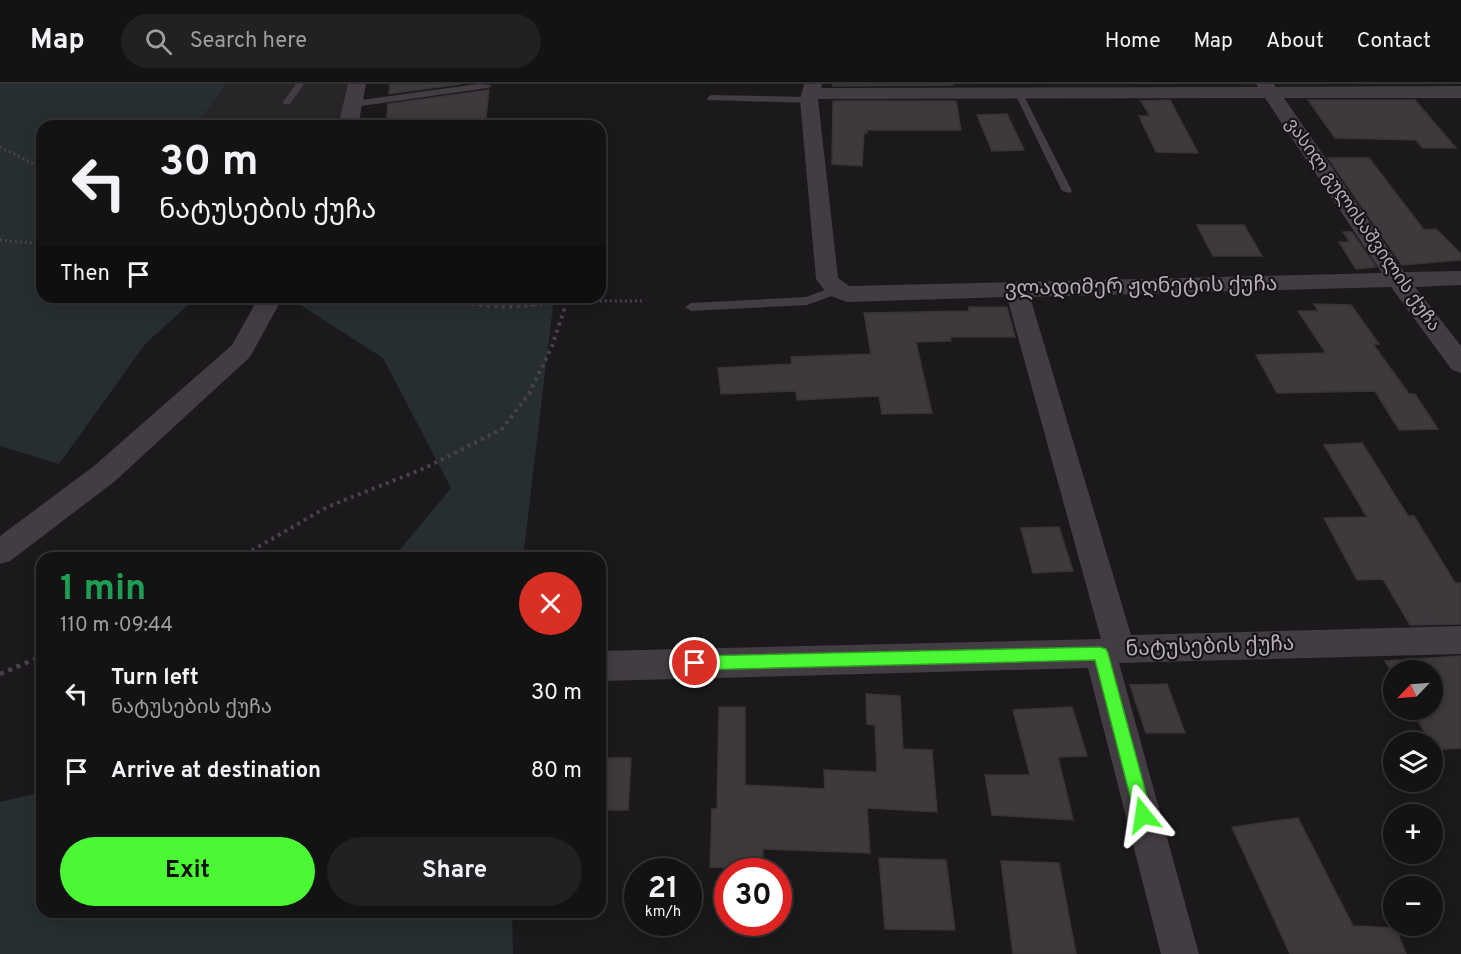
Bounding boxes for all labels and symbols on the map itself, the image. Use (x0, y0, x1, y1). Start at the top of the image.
street label: ვასილ გულისაშვილის ქუჩა (1279, 114, 1445, 336)
street label: ვლადიმერ ჟღნეტის ქუჩა (1004, 271, 1278, 303)
street label: ნატუსების ქუჩა (1125, 631, 1295, 663)
pin (669, 637, 720, 688)
north arrow (1383, 660, 1443, 720)
position arrow (1111, 783, 1175, 847)
speed limit sign: 30 (714, 858, 792, 936)

